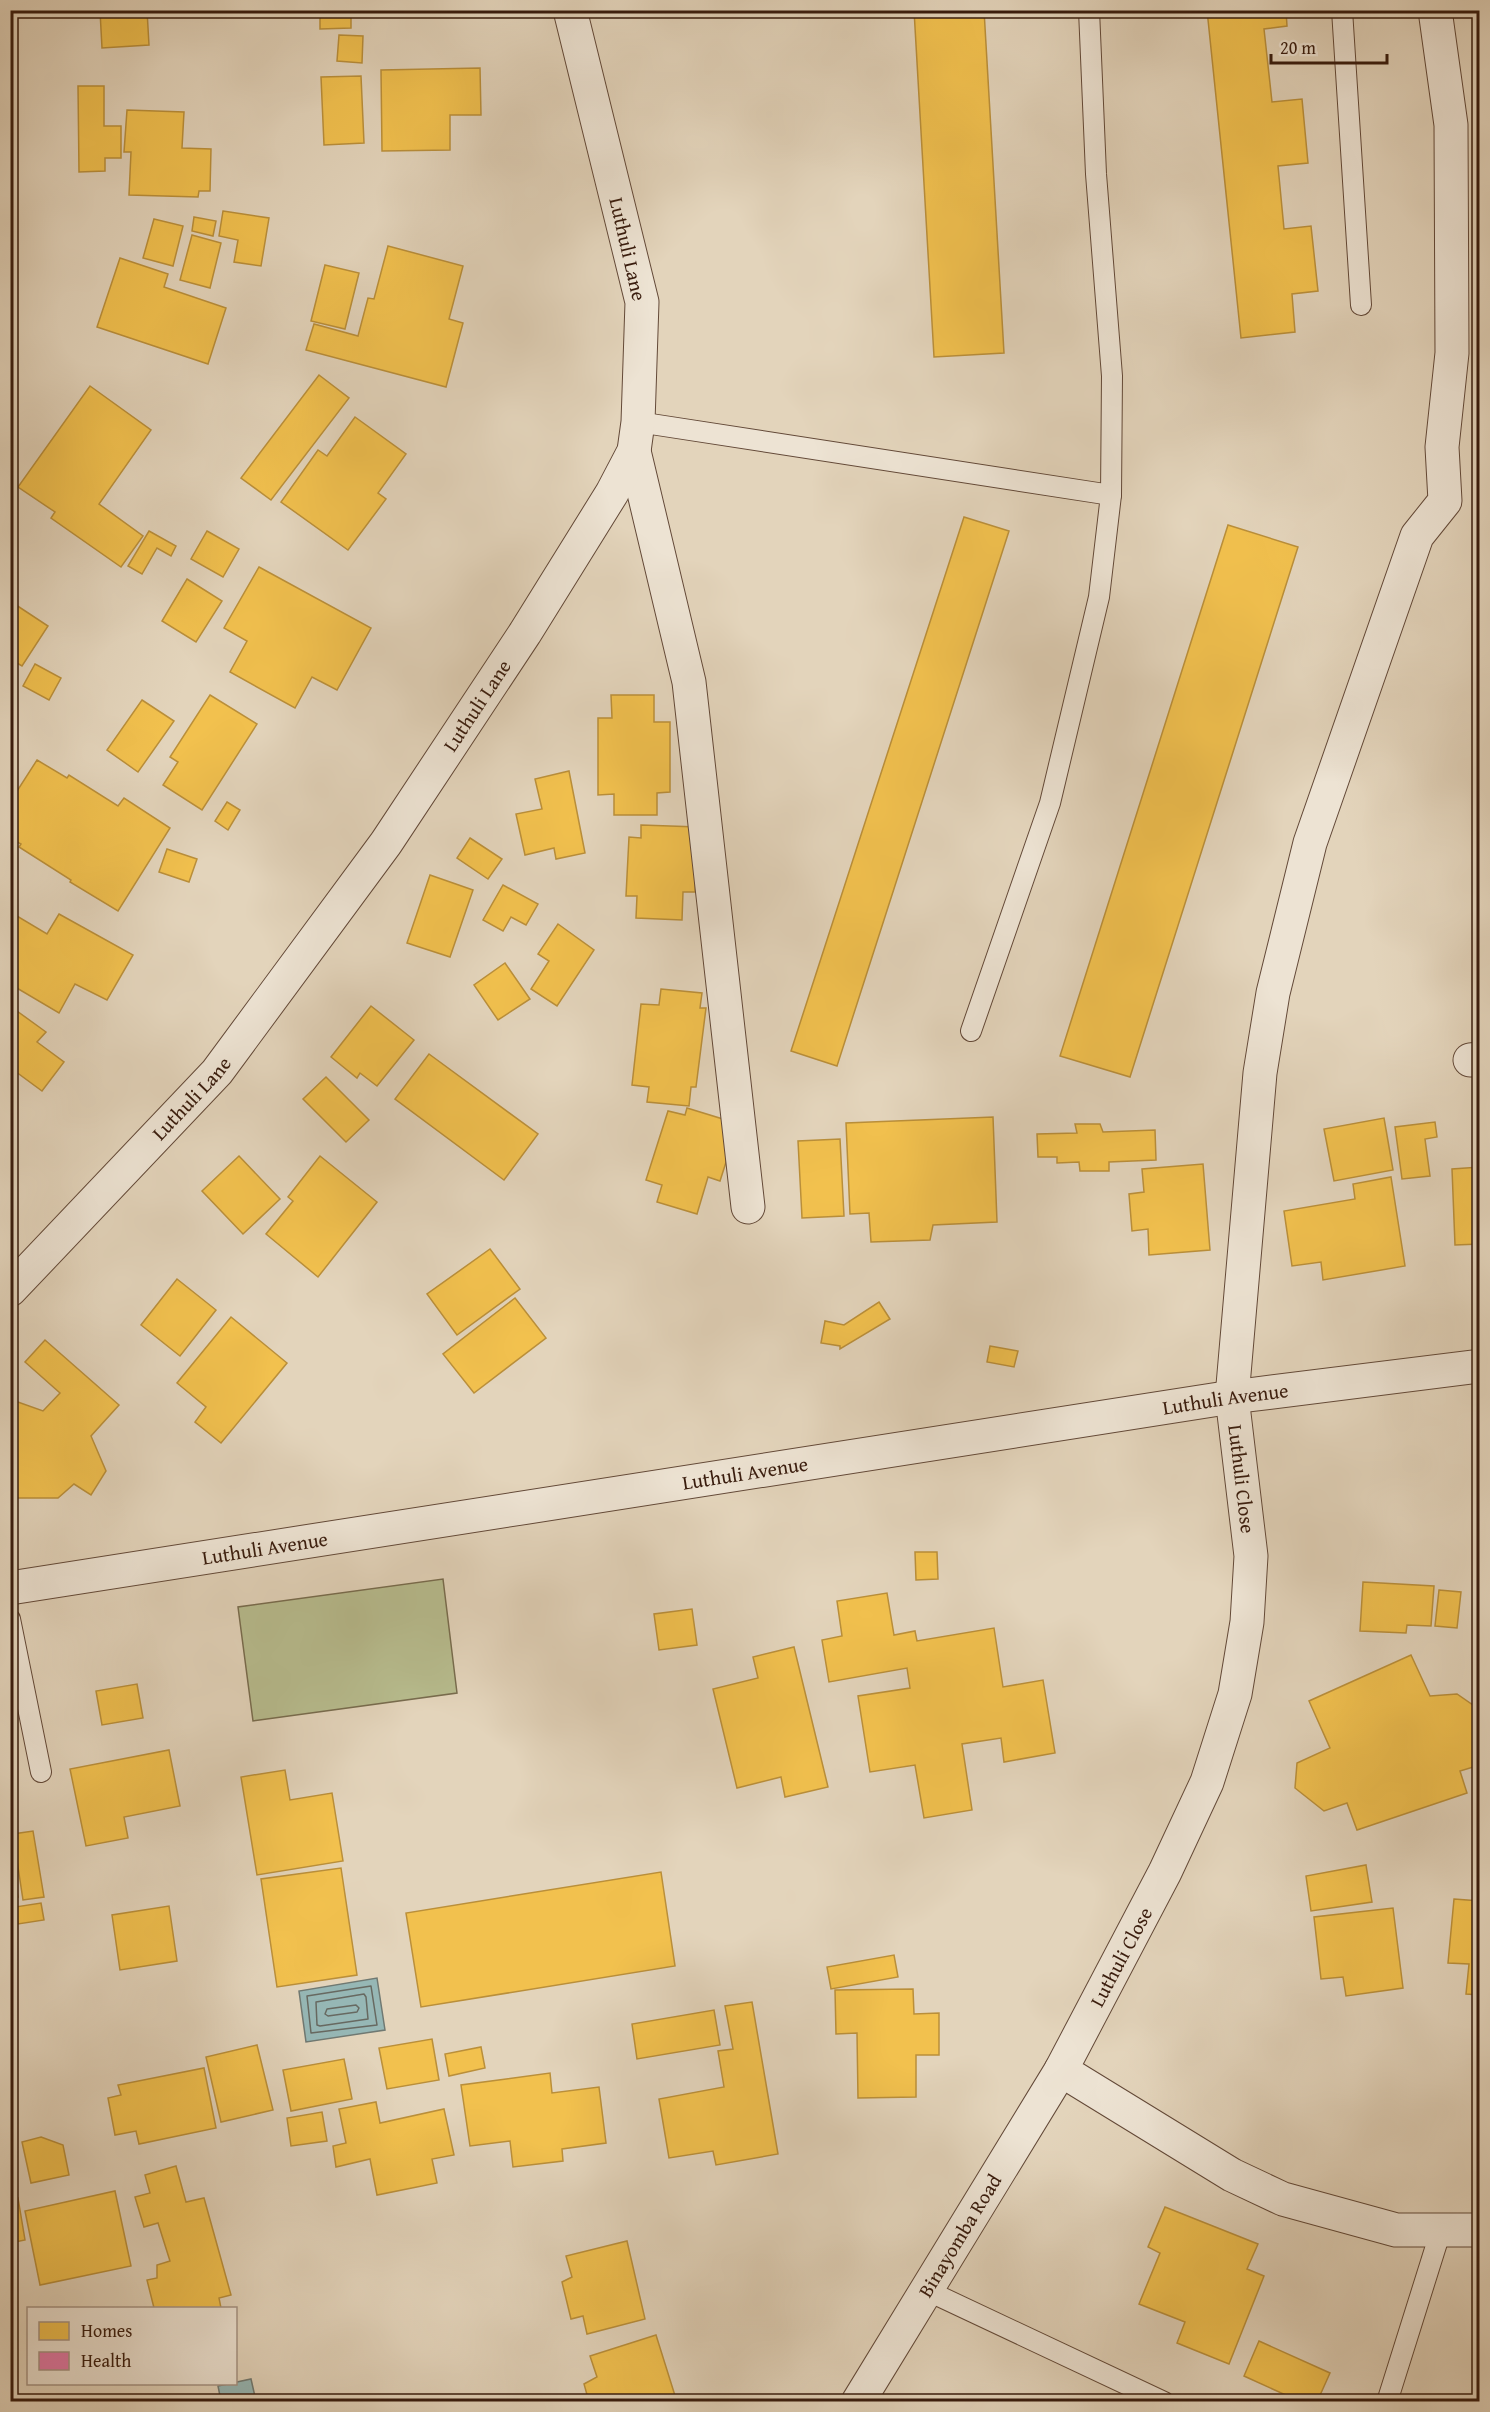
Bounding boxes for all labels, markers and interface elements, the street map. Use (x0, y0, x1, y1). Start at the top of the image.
scale bar (1271, 27, 1386, 65)
text: 20 m (1280, 34, 1316, 61)
street label: Luthuli Lane (603, 194, 654, 303)
street label: Luthuli Lane (435, 653, 518, 757)
street label: Luthuli Lane (145, 1050, 238, 1146)
street label: Luthuli Avenue (1160, 1375, 1290, 1422)
street label: Luthuli Close (1221, 1423, 1263, 1535)
street label: Luthuli Avenue (680, 1448, 810, 1497)
street label: Luthuli Avenue (200, 1524, 330, 1572)
street label: Luthuli Close (1082, 1902, 1159, 2012)
street label: Binayomba Road (910, 2168, 1008, 2303)
legend (27, 2307, 237, 2385)
text: Homes (81, 2317, 132, 2344)
text: Health (81, 2347, 131, 2374)

